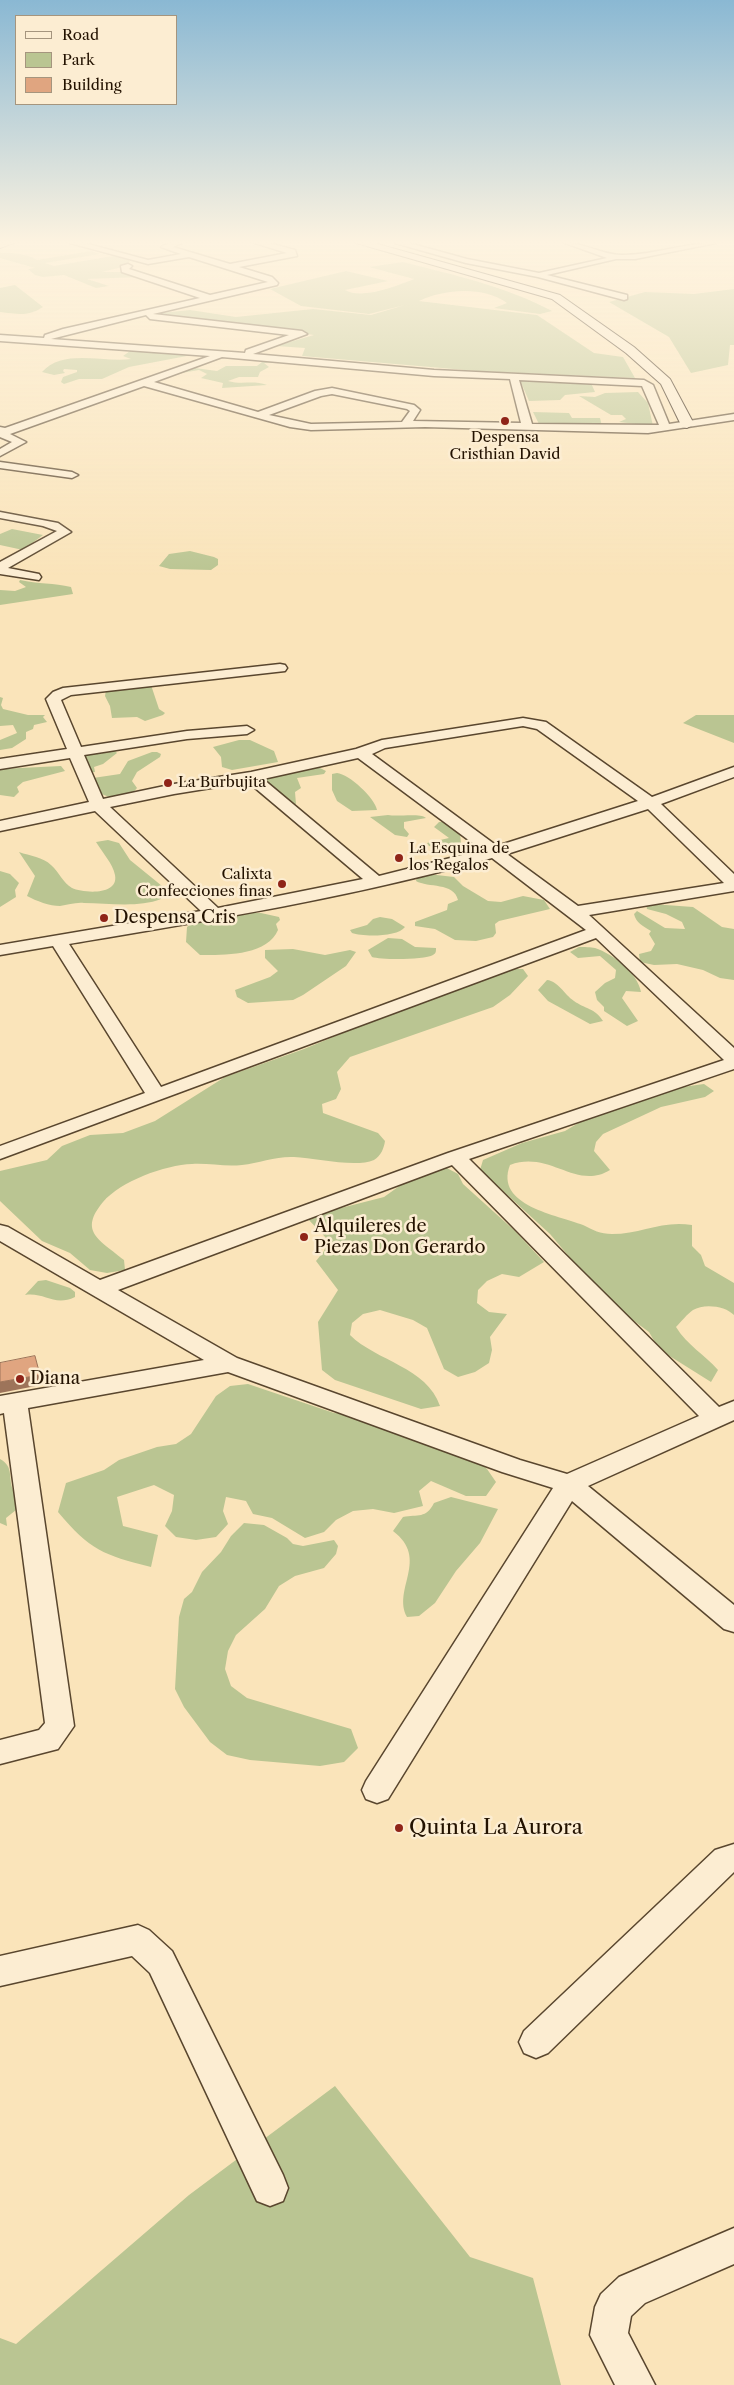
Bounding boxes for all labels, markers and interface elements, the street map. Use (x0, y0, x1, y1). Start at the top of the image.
legend (15, 15, 178, 105)
text: Road (62, 25, 99, 44)
text: Park (62, 50, 95, 69)
text: Building (62, 75, 122, 94)
marker: Despensa Cristhian David (499, 415, 511, 427)
place label: Despensa Cristhian David (450, 429, 560, 464)
place label: La Burbujita (178, 774, 266, 792)
marker: La Burbujita (162, 777, 174, 789)
place label: La Esquina de los Regalos (409, 840, 509, 875)
marker: La Esquina de los Regalos (393, 852, 405, 864)
place label: Calixta Confecciones finas (137, 866, 272, 901)
marker: Calixta Confecciones finas (276, 878, 288, 890)
place label: Despensa Cris (114, 907, 236, 929)
marker: Despensa Cris (98, 912, 110, 924)
place label: Alquileres de Piezas Don Gerardo (314, 1216, 485, 1258)
marker: Alquileres de Piezas Don Gerardo (298, 1231, 310, 1243)
place label: Diana (30, 1368, 80, 1390)
marker: Diana (14, 1373, 26, 1385)
place label: Quinta La Aurora (409, 1815, 583, 1841)
marker: Quinta La Aurora (393, 1822, 405, 1834)

